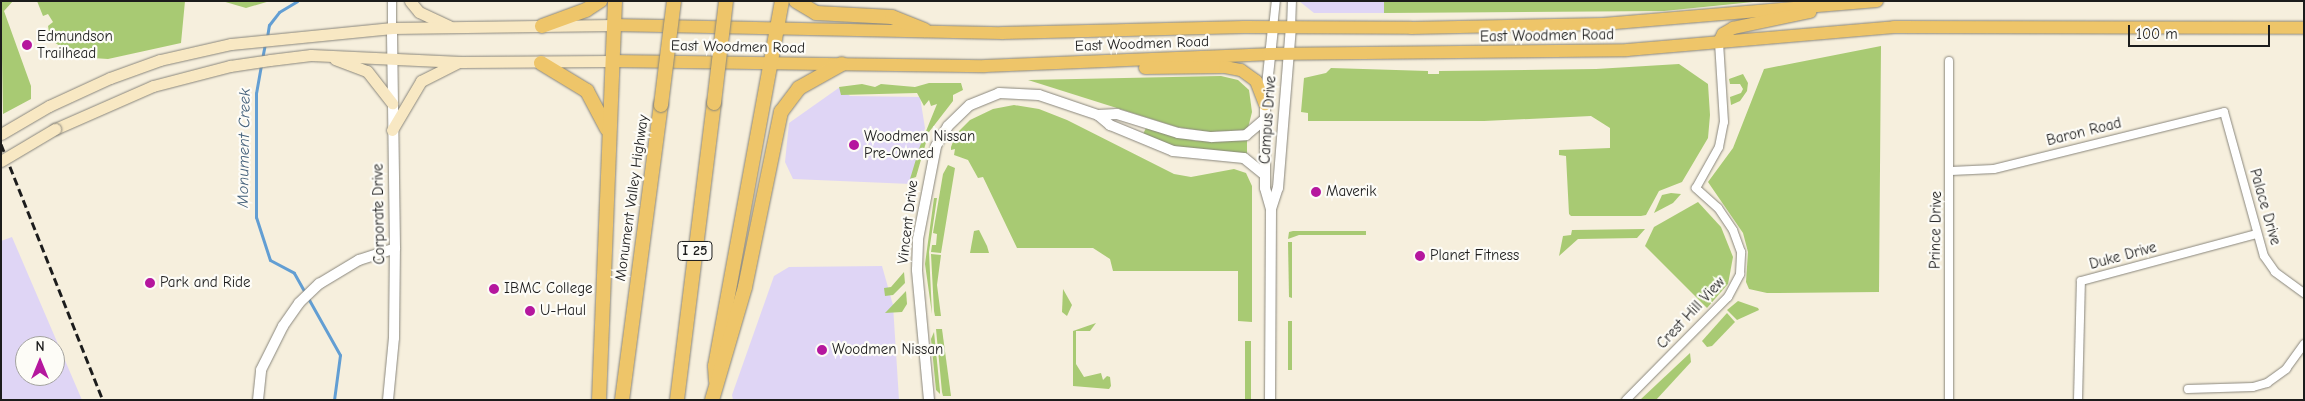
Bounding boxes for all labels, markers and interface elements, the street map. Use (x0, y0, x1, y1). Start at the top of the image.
scale bar (2130, 15, 2272, 47)
text: 100 m (2136, 25, 2178, 43)
street label: East Woodmen Road (1480, 26, 1614, 46)
place label: Edmundson Trailhead (37, 27, 113, 62)
street label: East Woodmen Road (1075, 33, 1209, 55)
street label: East Woodmen Road (671, 37, 805, 57)
marker: Edmundson Trailhead (21, 39, 33, 51)
street label: Campus Drive (1256, 75, 1280, 165)
water label: Monument Creek (233, 88, 255, 208)
street label: Monument Valley Highway (611, 114, 653, 282)
street label: Baron Road (2045, 114, 2123, 150)
place label: Woodmen Nissan Pre-Owned (864, 127, 975, 162)
marker: Woodmen Nissan Pre-Owned (848, 139, 860, 151)
street label: Corporate Drive (369, 163, 389, 265)
street label: Palace Drive (2246, 167, 2284, 247)
street label: Vincent Drive (894, 179, 922, 265)
place label: Maverik (1326, 183, 1376, 201)
marker: Maverik (1310, 186, 1322, 198)
street label: Prince Drive (1926, 191, 1946, 269)
street label: Duke Drive (2087, 238, 2159, 274)
road number: I 25 (676, 240, 714, 262)
place label: Planet Fitness (1430, 247, 1519, 265)
marker: Planet Fitness (1414, 250, 1426, 262)
street label: Crest Hill View (1653, 273, 1729, 353)
place label: Park and Ride (160, 274, 251, 292)
marker: Park and Ride (144, 277, 156, 289)
place label: IBMC College (504, 280, 593, 298)
marker: IBMC College (488, 283, 500, 295)
place label: U-Haul (540, 302, 586, 320)
marker: U-Haul (524, 305, 536, 317)
north arrow (15, 336, 65, 386)
text: N (35, 338, 45, 355)
place label: Woodmen Nissan (832, 341, 943, 359)
marker: Woodmen Nissan (816, 344, 828, 356)

